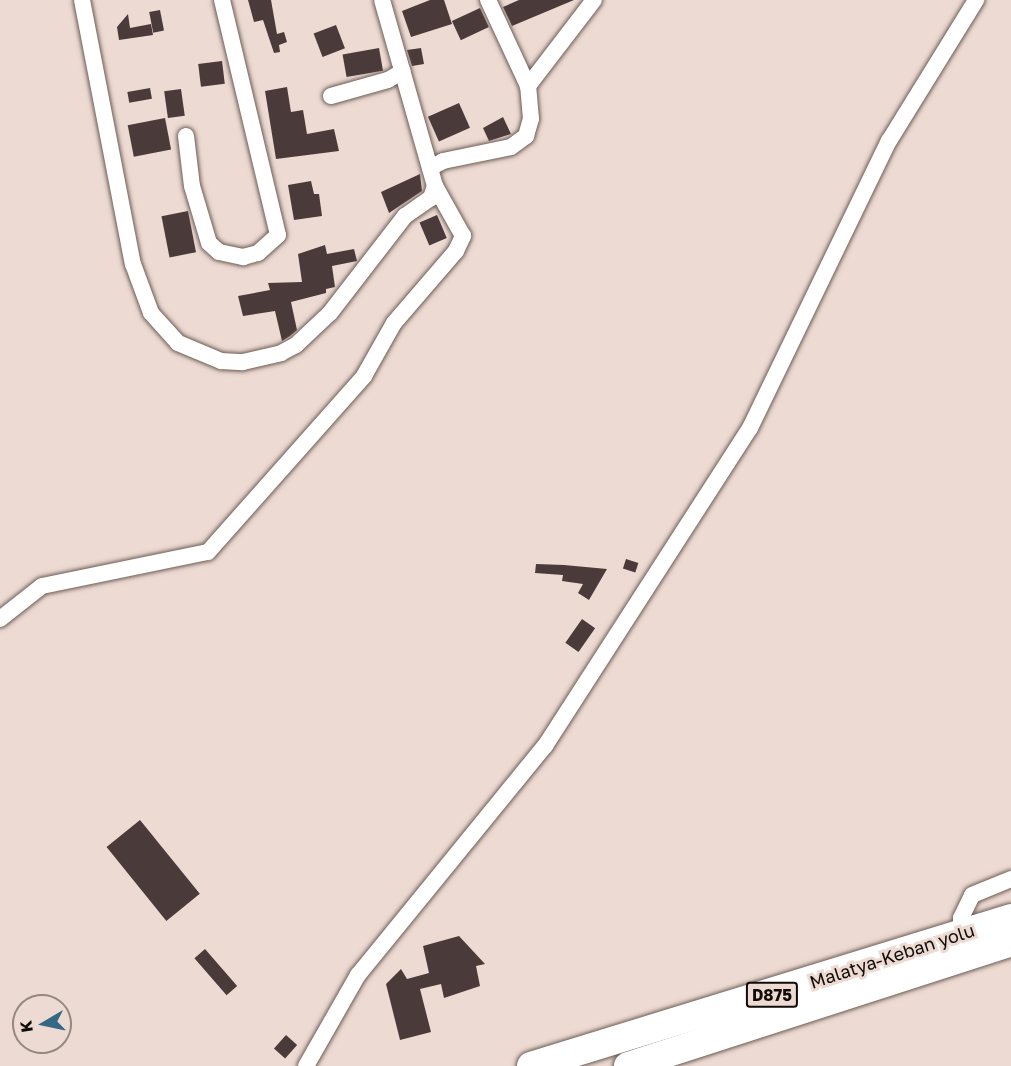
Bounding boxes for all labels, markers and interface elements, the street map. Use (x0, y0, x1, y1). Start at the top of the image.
street label: Malatya-Keban yolu (807, 919, 977, 993)
road number: D875 (745, 982, 799, 1008)
north arrow (12, 994, 72, 1054)
text: K (15, 1019, 37, 1034)

